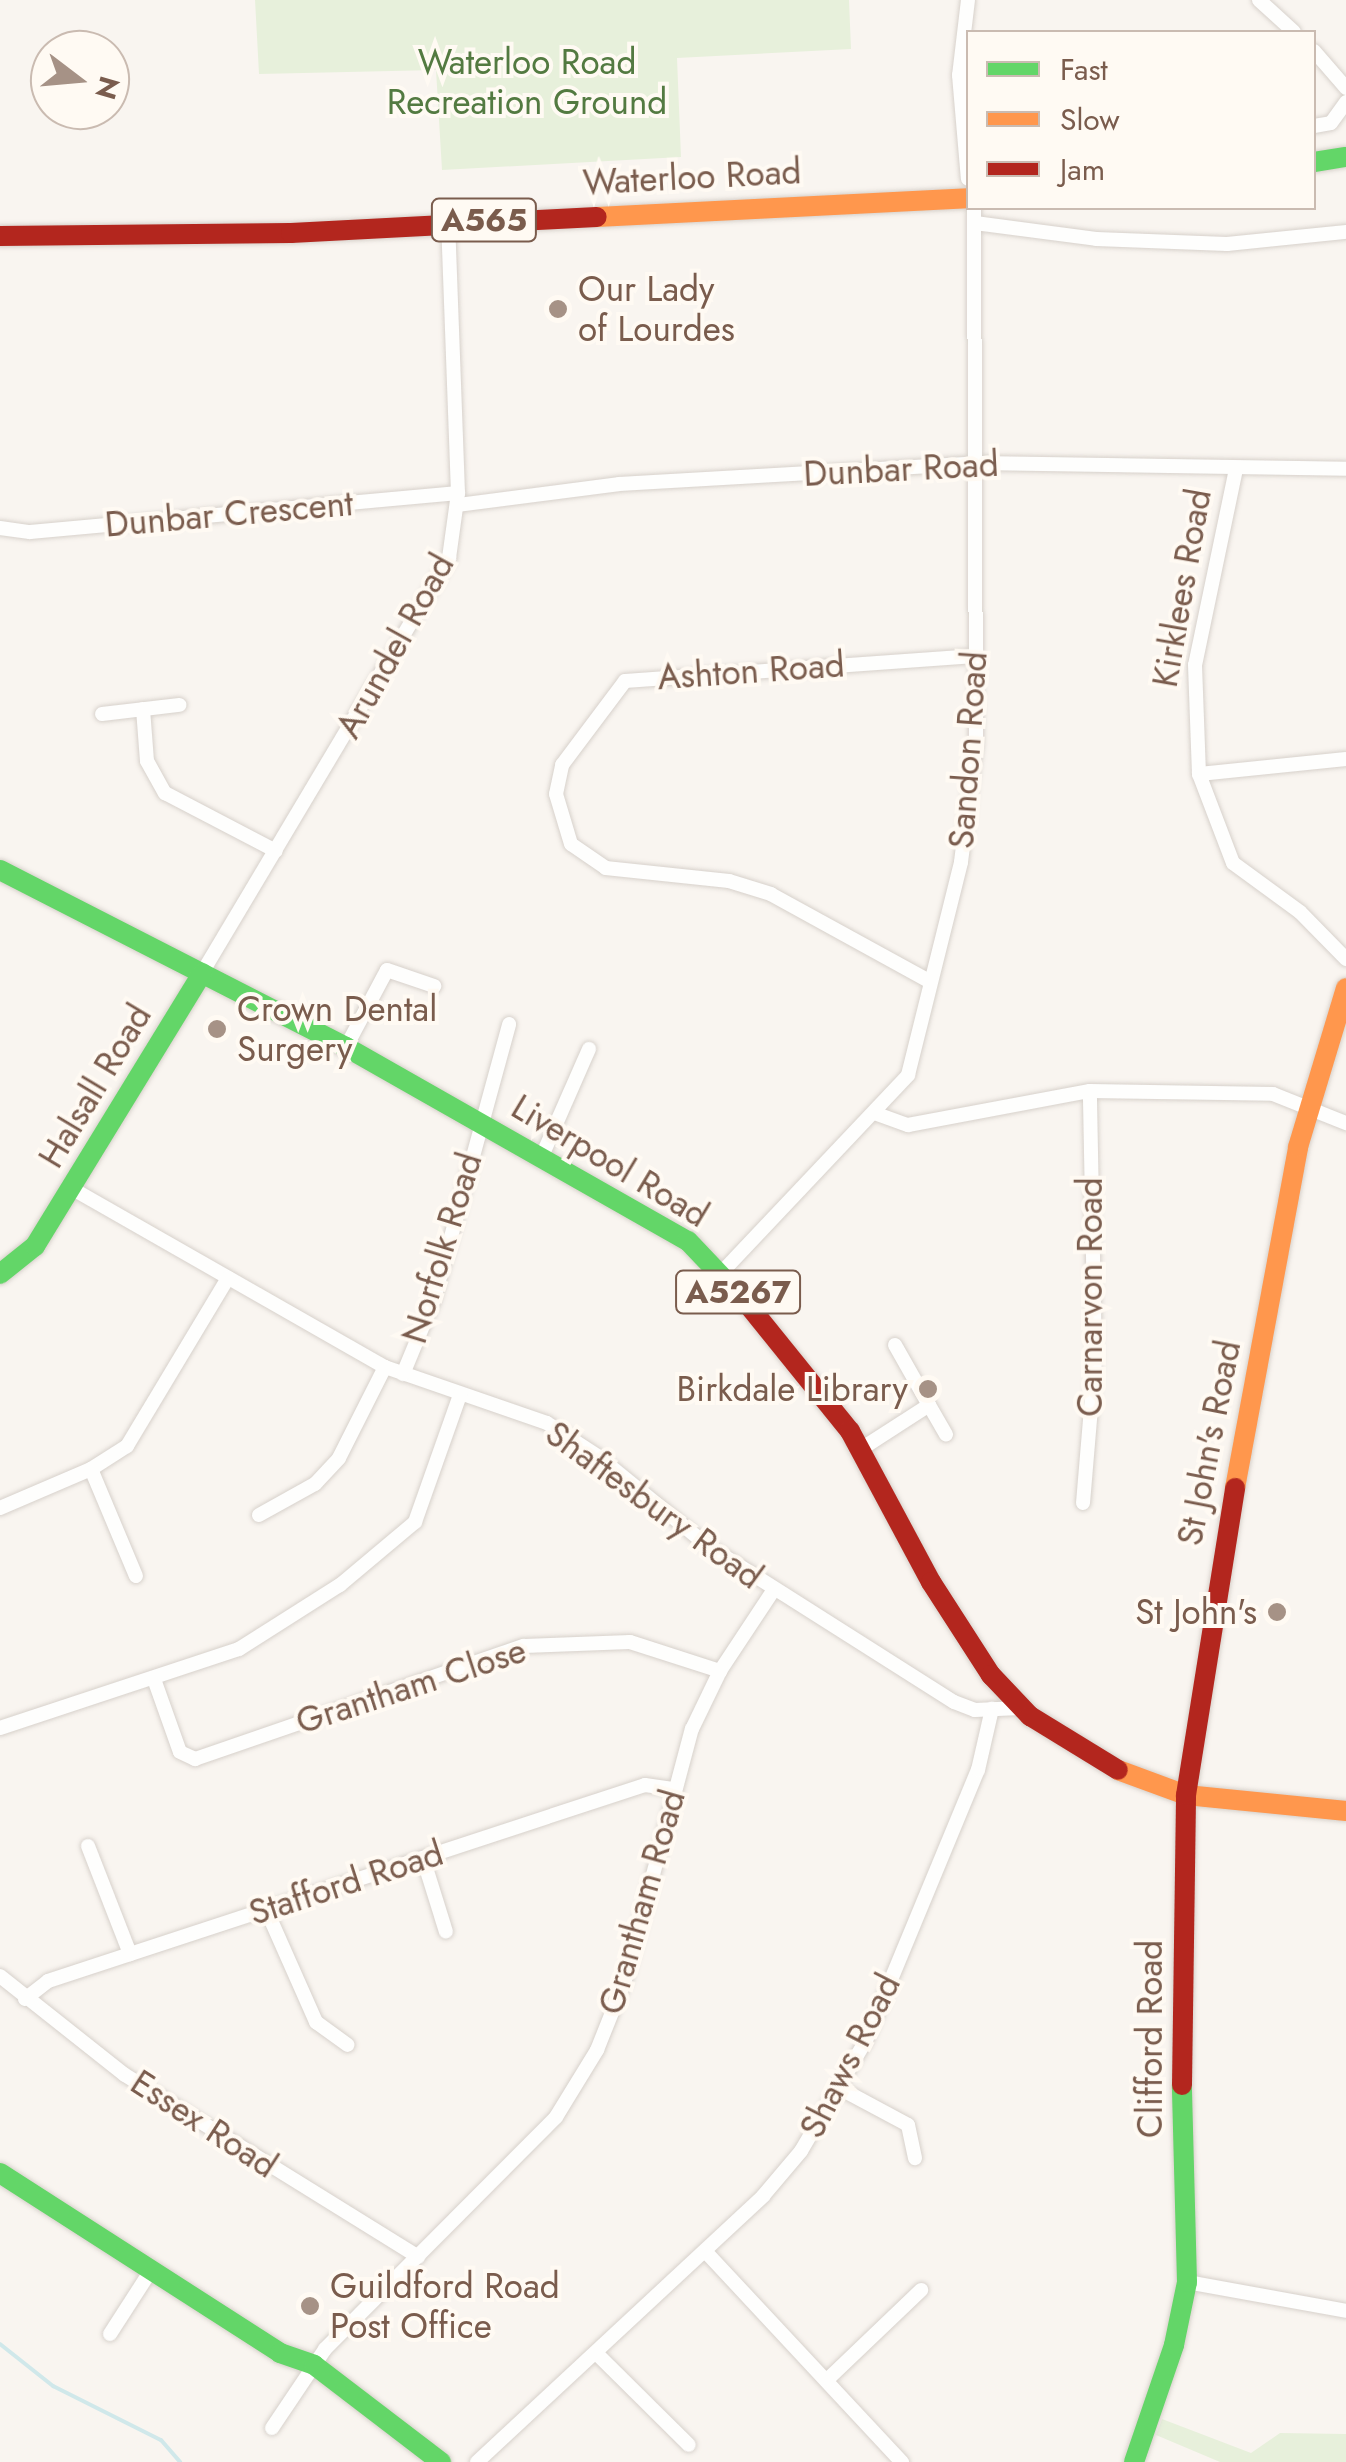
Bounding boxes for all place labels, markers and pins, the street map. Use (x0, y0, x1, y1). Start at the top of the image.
place label: Our Lady of Lourdes (578, 268, 735, 350)
marker: Our Lady of Lourdes (547, 298, 569, 320)
place label: Crown Dental Surgery (237, 988, 437, 1070)
marker: Crown Dental Surgery (206, 1018, 228, 1040)
place label: Birkdale Library (677, 1368, 908, 1410)
marker: Birkdale Library (917, 1378, 939, 1400)
place label: St John's (1135, 1591, 1257, 1633)
marker: St John's (1266, 1601, 1288, 1623)
place label: Guildford Road Post Office (330, 2265, 560, 2347)
marker: Guildford Road Post Office (299, 2295, 321, 2317)

